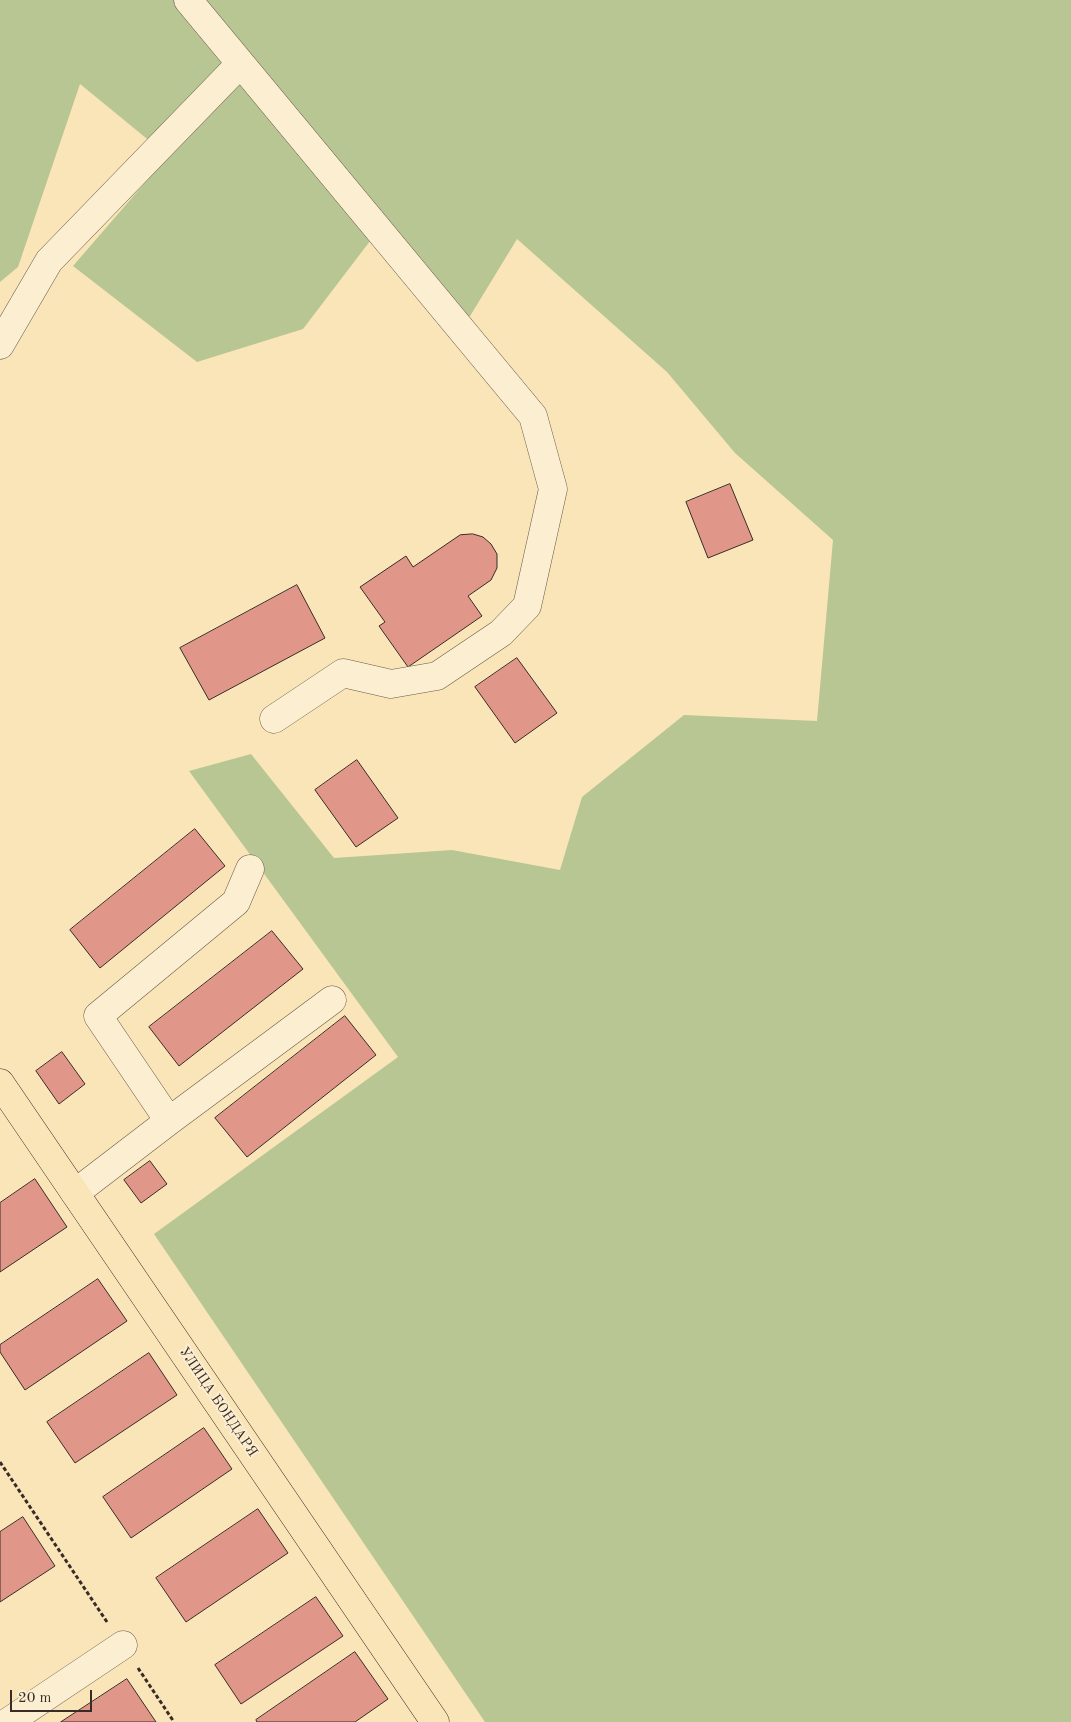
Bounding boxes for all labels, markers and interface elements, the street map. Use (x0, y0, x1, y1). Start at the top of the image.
street label: УЛИЦА БОНДАРЯ (175, 1344, 261, 1460)
scale bar (12, 1680, 95, 1712)
text: 20 m (18, 1691, 52, 1706)

